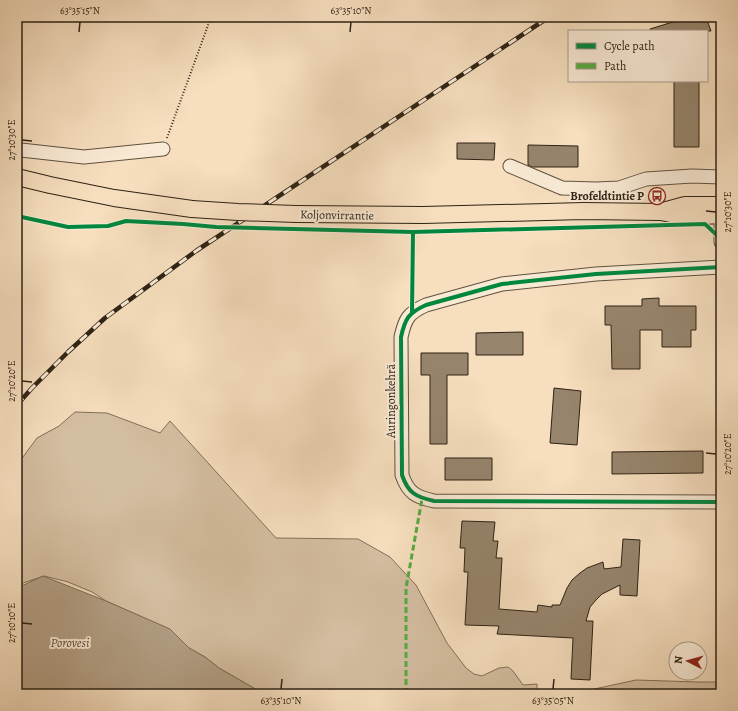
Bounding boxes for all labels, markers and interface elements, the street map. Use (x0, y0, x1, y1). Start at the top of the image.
text: 63°35'15"N (60, 4, 100, 17)
text: 63°35'10"N (331, 4, 371, 17)
legend (568, 30, 708, 82)
text: Cycle path (604, 38, 655, 54)
text: Path (604, 58, 627, 74)
text: 27°10'30"E (5, 119, 18, 160)
bus stop icon: Brofeldtintie P (647, 186, 667, 206)
place label: Brofeldtintie P (570, 188, 644, 204)
text: 27°10'30"E (721, 191, 734, 232)
street label: Koljonvirrantie (300, 206, 374, 224)
text: 27°10'20"E (5, 360, 18, 402)
street label: Auringonkehrä (383, 364, 399, 439)
text: 27°10'20"E (721, 433, 734, 475)
text: 27°10'10"E (5, 603, 18, 643)
water label: Porovesi (51, 634, 90, 651)
north arrow (668, 641, 708, 681)
text: N (671, 655, 686, 665)
text: 63°35'10"N (261, 694, 301, 707)
text: 63°35'05"N (532, 694, 574, 707)

